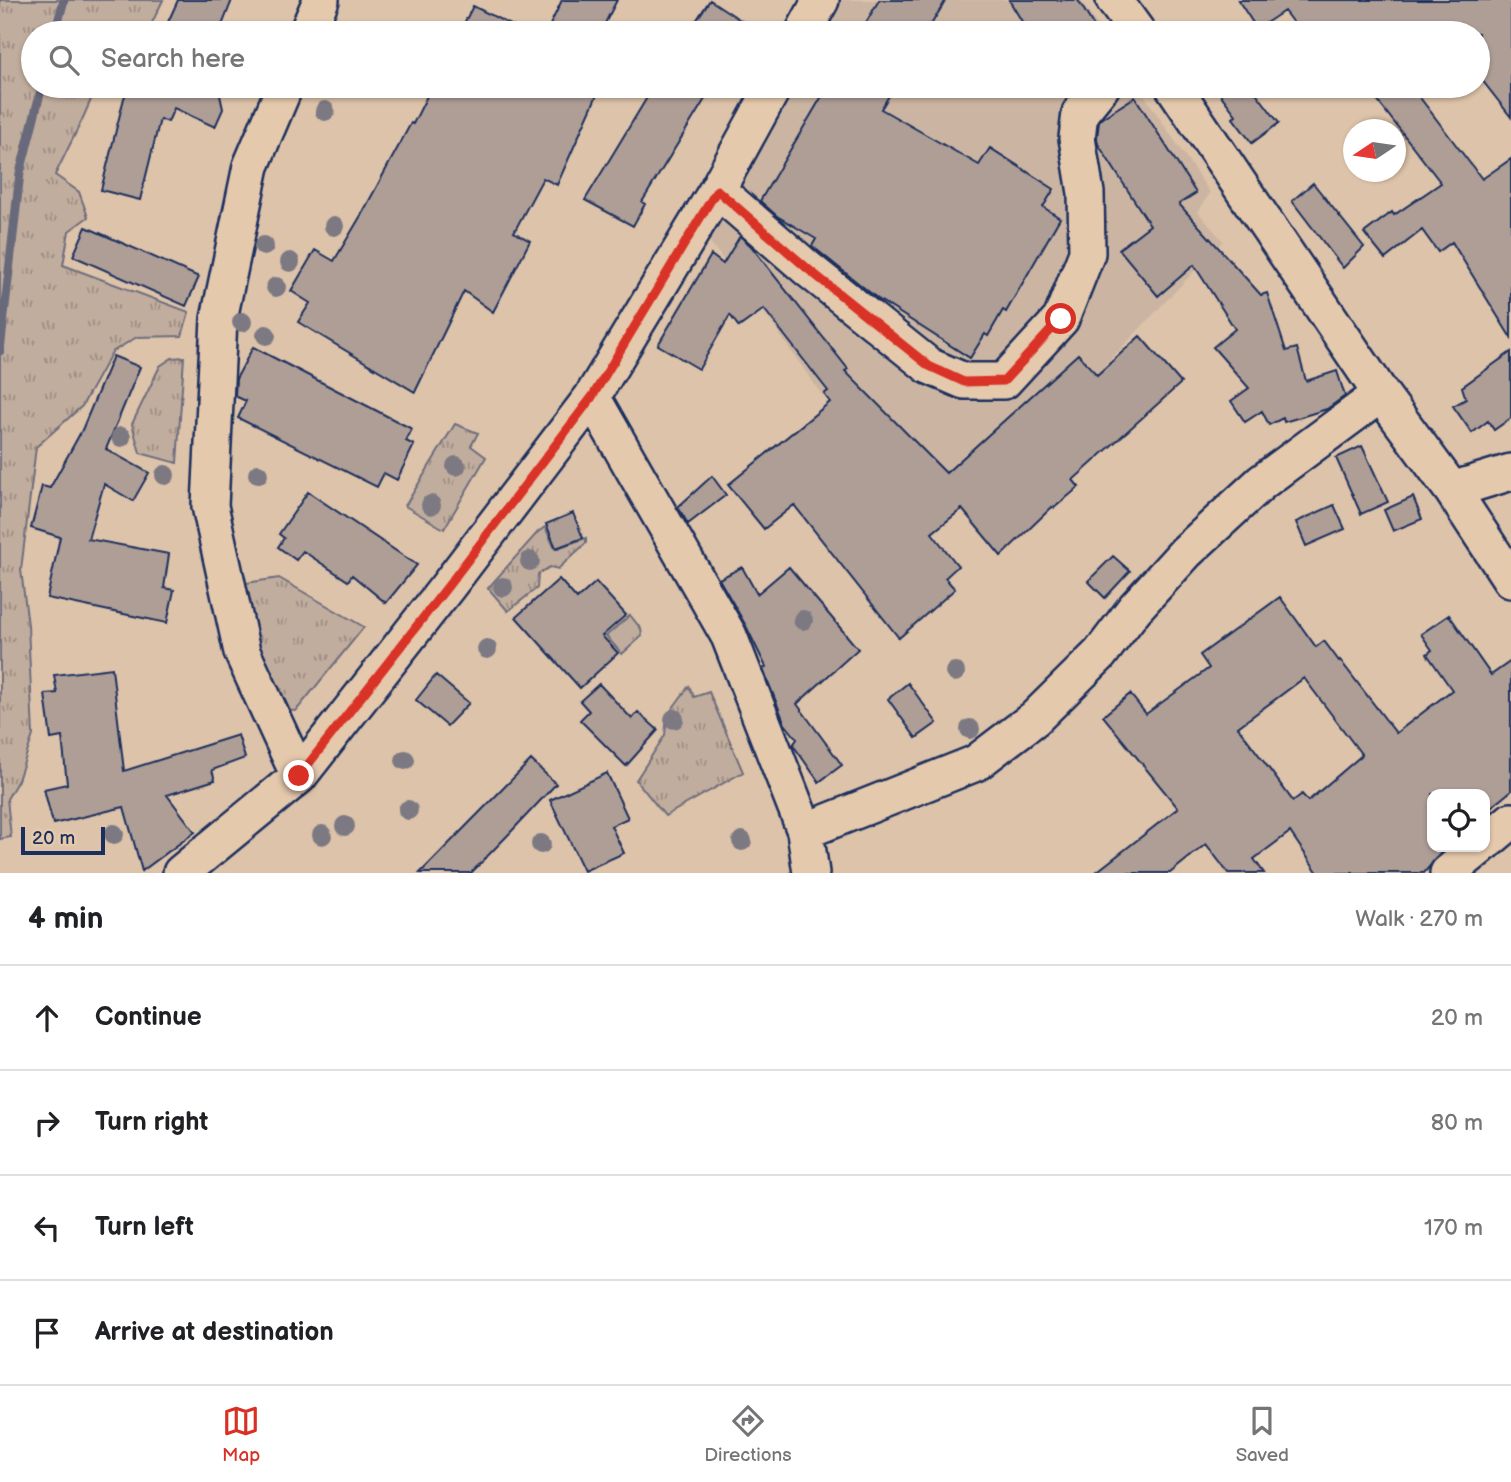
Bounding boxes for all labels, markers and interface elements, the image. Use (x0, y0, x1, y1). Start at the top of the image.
search box (21, 21, 1490, 98)
icon: search (45, 41, 83, 79)
text: Search here (101, 44, 245, 75)
north arrow (1343, 119, 1406, 182)
route start (1045, 303, 1076, 334)
route end (283, 760, 314, 791)
map controls (1427, 789, 1490, 852)
button: locate (1427, 789, 1490, 852)
scale bar (21, 824, 105, 856)
text: 20 m (32, 827, 75, 850)
text: 4 min (28, 901, 103, 937)
text: Walk · 270 m (1355, 905, 1483, 933)
icon: ahead (28, 999, 66, 1037)
text: Continue (95, 1002, 202, 1033)
text: 20 m (1431, 1004, 1483, 1032)
icon: right (28, 1104, 66, 1142)
text: Turn right (95, 1107, 208, 1138)
text: 80 m (1431, 1109, 1483, 1137)
icon: left (28, 1209, 66, 1247)
text: Turn left (95, 1212, 194, 1243)
text: 170 m (1424, 1214, 1483, 1242)
icon: arrive (28, 1314, 66, 1352)
text: Arrive at destination (95, 1317, 334, 1348)
tab: Map (222, 1402, 260, 1467)
tab: Directions (704, 1402, 792, 1467)
tab: Saved (1236, 1402, 1289, 1467)

